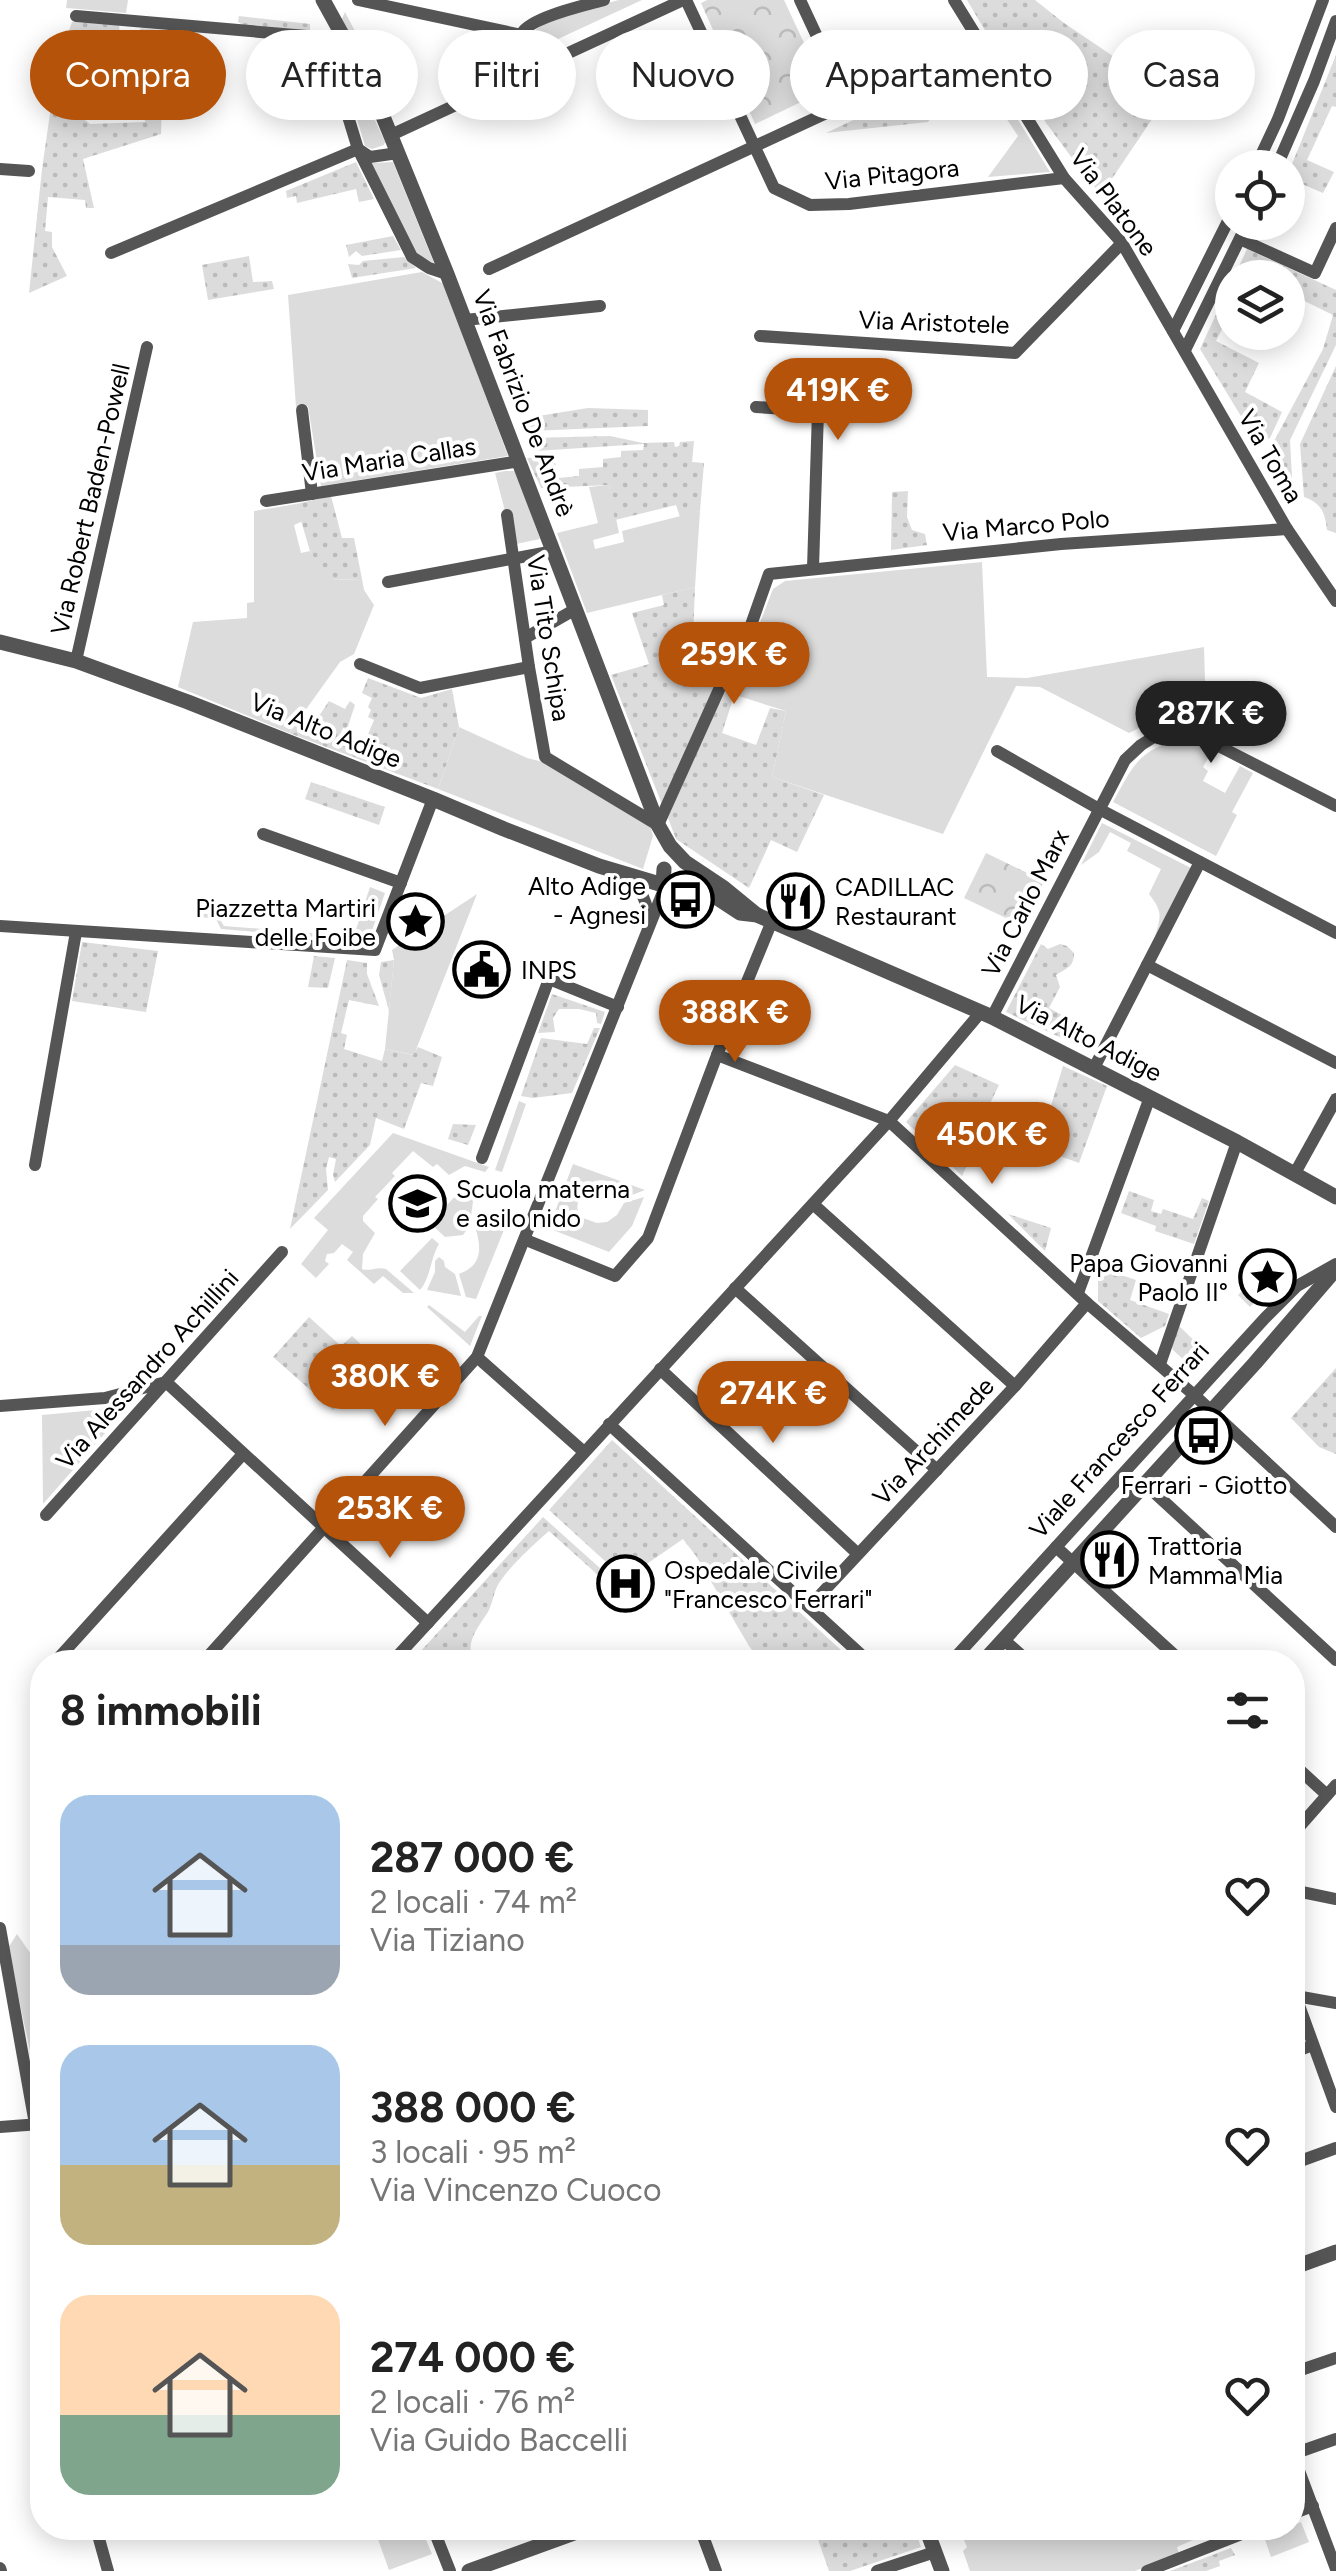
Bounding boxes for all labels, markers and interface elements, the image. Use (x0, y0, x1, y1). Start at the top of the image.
chip: Compra (30, 30, 226, 120)
chip: Affitta (246, 30, 418, 120)
chip: Filtri (438, 30, 576, 120)
chip: Nuovo (596, 30, 770, 120)
chip: Appartamento (790, 30, 1088, 120)
chip: Casa (1108, 30, 1255, 120)
street label: Via Platone (1064, 143, 1164, 261)
map controls (1215, 150, 1305, 350)
button: locate (1215, 150, 1305, 240)
street label: Via Pitagora (823, 152, 961, 196)
button: layers (1215, 260, 1305, 350)
street label: Via Fabrizio De Andrè (467, 285, 581, 521)
street label: Via Aristotele (858, 304, 1010, 340)
pin: 419K € (757, 358, 919, 443)
street label: Via Robert Baden-Powell (44, 360, 136, 638)
text: 419K € (786, 371, 890, 409)
street label: Via Toma (1232, 404, 1310, 508)
street label: Via Maria Callas (300, 430, 478, 488)
street label: Via Marco Polo (941, 503, 1111, 547)
street label: Via Tito Schipa (521, 553, 577, 723)
pin: 259K € (653, 622, 815, 707)
text: 259K € (681, 635, 787, 673)
pin: 287K € (1130, 681, 1292, 766)
street label: Via Alto Adige (246, 686, 406, 774)
text: 287K € (1157, 694, 1265, 732)
street label: Via Carlo Marx (975, 824, 1075, 982)
bus stop icon: Alto Adige - Agnesi (655, 870, 715, 930)
place label: Alto Adige - Agnesi (528, 871, 646, 930)
restaurant icon: CADILLAC Restaurant (766, 871, 826, 931)
place label: CADILLAC Restaurant (835, 872, 957, 931)
place icon: Piazzetta Martiri delle Foibe (385, 892, 445, 952)
place label: Piazzetta Martiri delle Foibe (195, 893, 376, 952)
public building icon: INPS (452, 940, 512, 1000)
place label: INPS (521, 955, 577, 985)
pin: 388K € (654, 980, 816, 1065)
street label: Via Alto Adige (1011, 988, 1167, 1088)
text: 388K € (681, 993, 789, 1031)
pin: 450K € (911, 1102, 1073, 1187)
text: 450K € (937, 1115, 1047, 1153)
school or university icon: Scuola materna e asilo nido (387, 1173, 447, 1233)
place label: Scuola materna e asilo nido (456, 1174, 630, 1233)
place icon: Papa Giovanni Paolo II° (1237, 1247, 1297, 1307)
place label: Papa Giovanni Paolo II° (1069, 1248, 1228, 1307)
street label: Via Alessandro Achillini (49, 1263, 245, 1475)
street label: Viale Francesco Ferrari (1023, 1336, 1215, 1544)
pin: 380K € (304, 1344, 466, 1429)
text: 380K € (330, 1357, 440, 1395)
pin: 274K € (692, 1361, 854, 1446)
street label: Via Archimede (866, 1371, 1000, 1511)
text: 274K € (719, 1374, 827, 1412)
bus stop icon: Ferrari - Giotto (1174, 1406, 1234, 1466)
place label: Ferrari - Giotto (1121, 1470, 1287, 1500)
pin: 253K € (309, 1476, 471, 1561)
text: 253K € (337, 1489, 443, 1527)
restaurant icon: Trattoria Mamma Mia (1079, 1530, 1139, 1590)
place label: Trattoria Mamma Mia (1148, 1531, 1283, 1590)
hospital icon: Ospedale Civile "Francesco Ferrari" (595, 1554, 655, 1614)
place label: Ospedale Civile "Francesco Ferrari" (664, 1555, 872, 1614)
icon: filters (1220, 1683, 1275, 1738)
text: 8 immobili (60, 1685, 262, 1736)
text: 287 000 € (370, 1832, 574, 1883)
icon: home (140, 1835, 260, 1955)
icon: heart (1220, 1868, 1275, 1923)
text: 2 locali · 74 m² (370, 1883, 577, 1921)
text: Via Tiziano (370, 1921, 525, 1959)
text: 388 000 € (370, 2082, 576, 2133)
icon: home (140, 2085, 260, 2205)
icon: heart (1220, 2118, 1275, 2173)
text: 3 locali · 95 m² (370, 2133, 576, 2171)
text: Via Vincenzo Cuoco (370, 2171, 661, 2209)
text: 274 000 € (370, 2332, 575, 2383)
icon: home (140, 2335, 260, 2455)
icon: heart (1220, 2368, 1275, 2423)
text: 2 locali · 76 m² (370, 2383, 575, 2421)
text: Via Guido Baccelli (370, 2421, 628, 2459)

